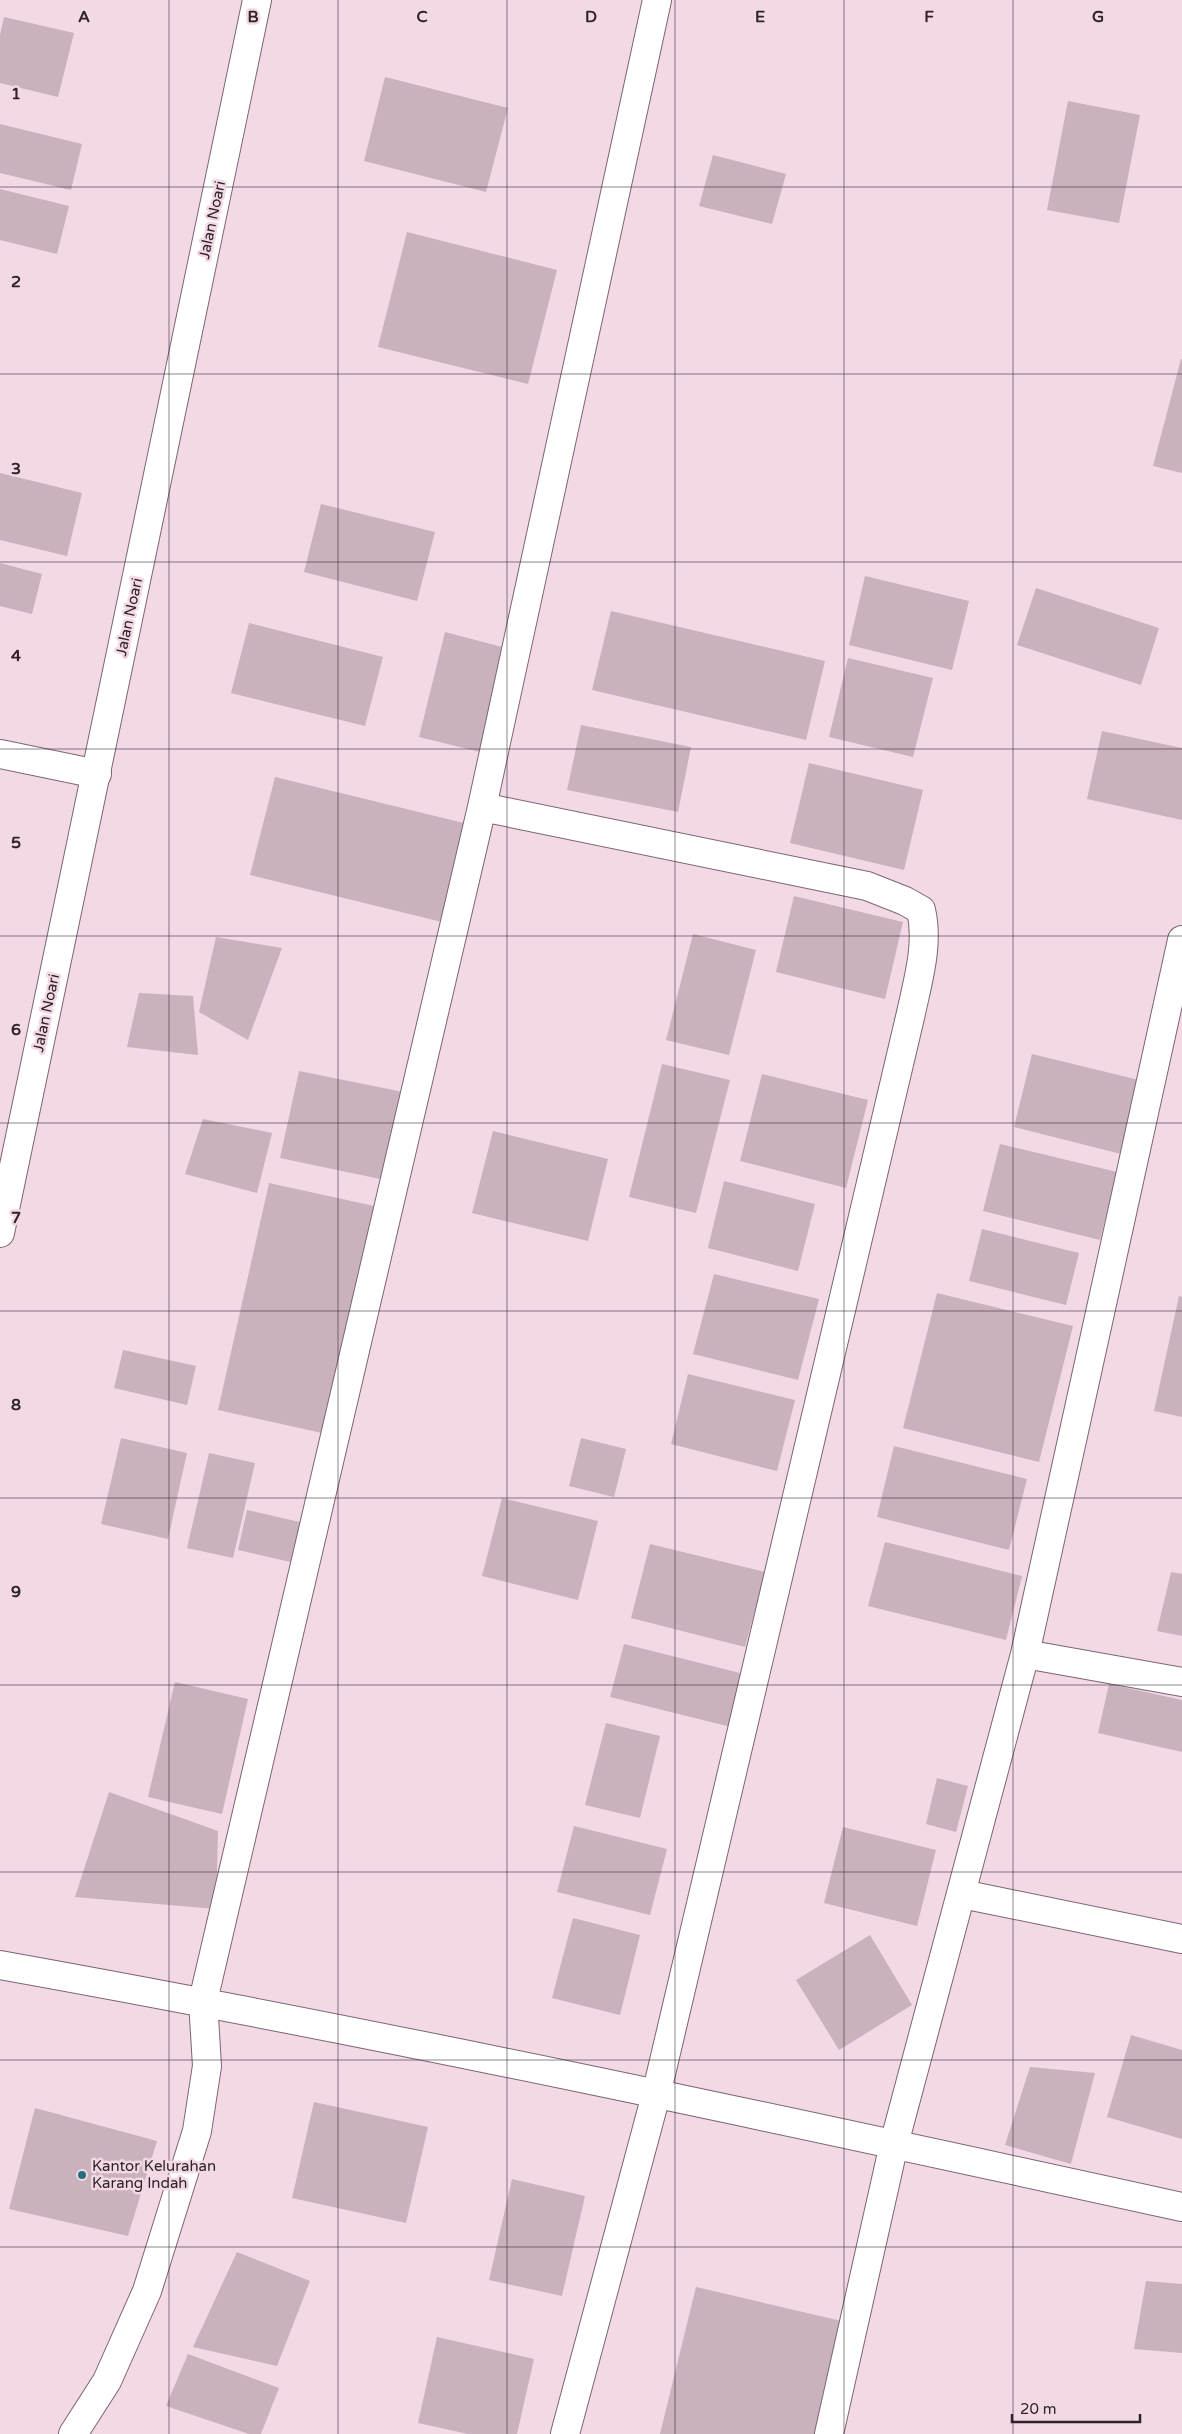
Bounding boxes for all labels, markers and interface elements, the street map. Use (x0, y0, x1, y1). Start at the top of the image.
text: A (78, 7, 90, 27)
text: B (247, 7, 259, 27)
text: C (416, 7, 428, 27)
text: D (585, 7, 597, 27)
text: E (755, 7, 765, 27)
text: F (924, 7, 934, 27)
text: G (1092, 7, 1104, 27)
text: 1 (11, 84, 21, 104)
street label: Jalan Noari (195, 179, 229, 261)
text: 2 (11, 272, 21, 292)
text: 3 (11, 459, 21, 479)
street label: Jalan Noari (112, 576, 146, 658)
text: 4 (11, 646, 21, 666)
text: 5 (11, 833, 21, 853)
street label: Jalan Noari (29, 972, 63, 1054)
text: 6 (11, 1020, 21, 1040)
text: 7 (11, 1208, 21, 1228)
text: 8 (11, 1395, 21, 1415)
text: 9 (11, 1582, 21, 1602)
place label: Kantor Kelurahan Karang Indah (92, 2157, 216, 2192)
marker: Kantor Kelurahan Karang Indah (76, 2169, 88, 2181)
scale bar (1012, 2392, 1140, 2424)
text: 20 m (1020, 2400, 1057, 2418)

